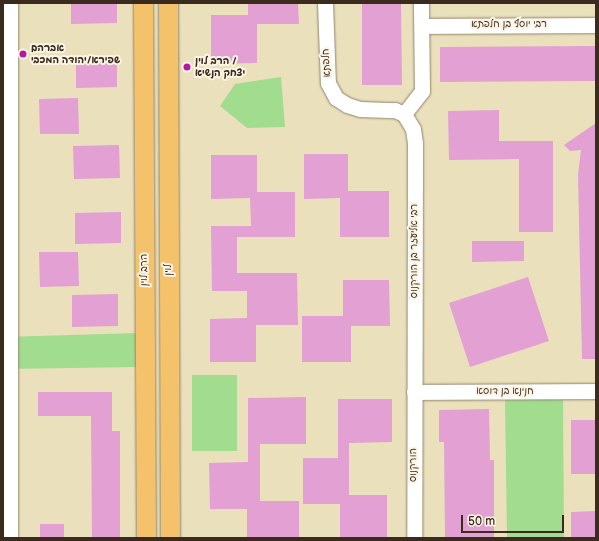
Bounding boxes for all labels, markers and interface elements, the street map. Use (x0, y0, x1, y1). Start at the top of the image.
street label: רבי יוסף בן חלפתא (471, 19, 547, 31)
place label: אברהם שפירא/יהודה המכבי (31, 42, 120, 66)
street label: חלפתא (320, 48, 334, 78)
marker: אברהם שפירא/יהודה המכבי (18, 49, 28, 59)
place label: הרב לוין / יצחק הנשיא (195, 55, 245, 78)
marker: הרב לוין / יצחק הנשיא (182, 62, 192, 72)
street label: רבי אליעזר בן הורקנוס (409, 204, 421, 298)
street label: הרב לוין (139, 254, 151, 286)
street label: לוין (163, 264, 175, 276)
street label: חנינא בן דוסא (476, 386, 534, 398)
street label: הורקנוס (408, 448, 420, 482)
scale bar (463, 507, 566, 533)
text: 50 m (468, 514, 495, 529)

